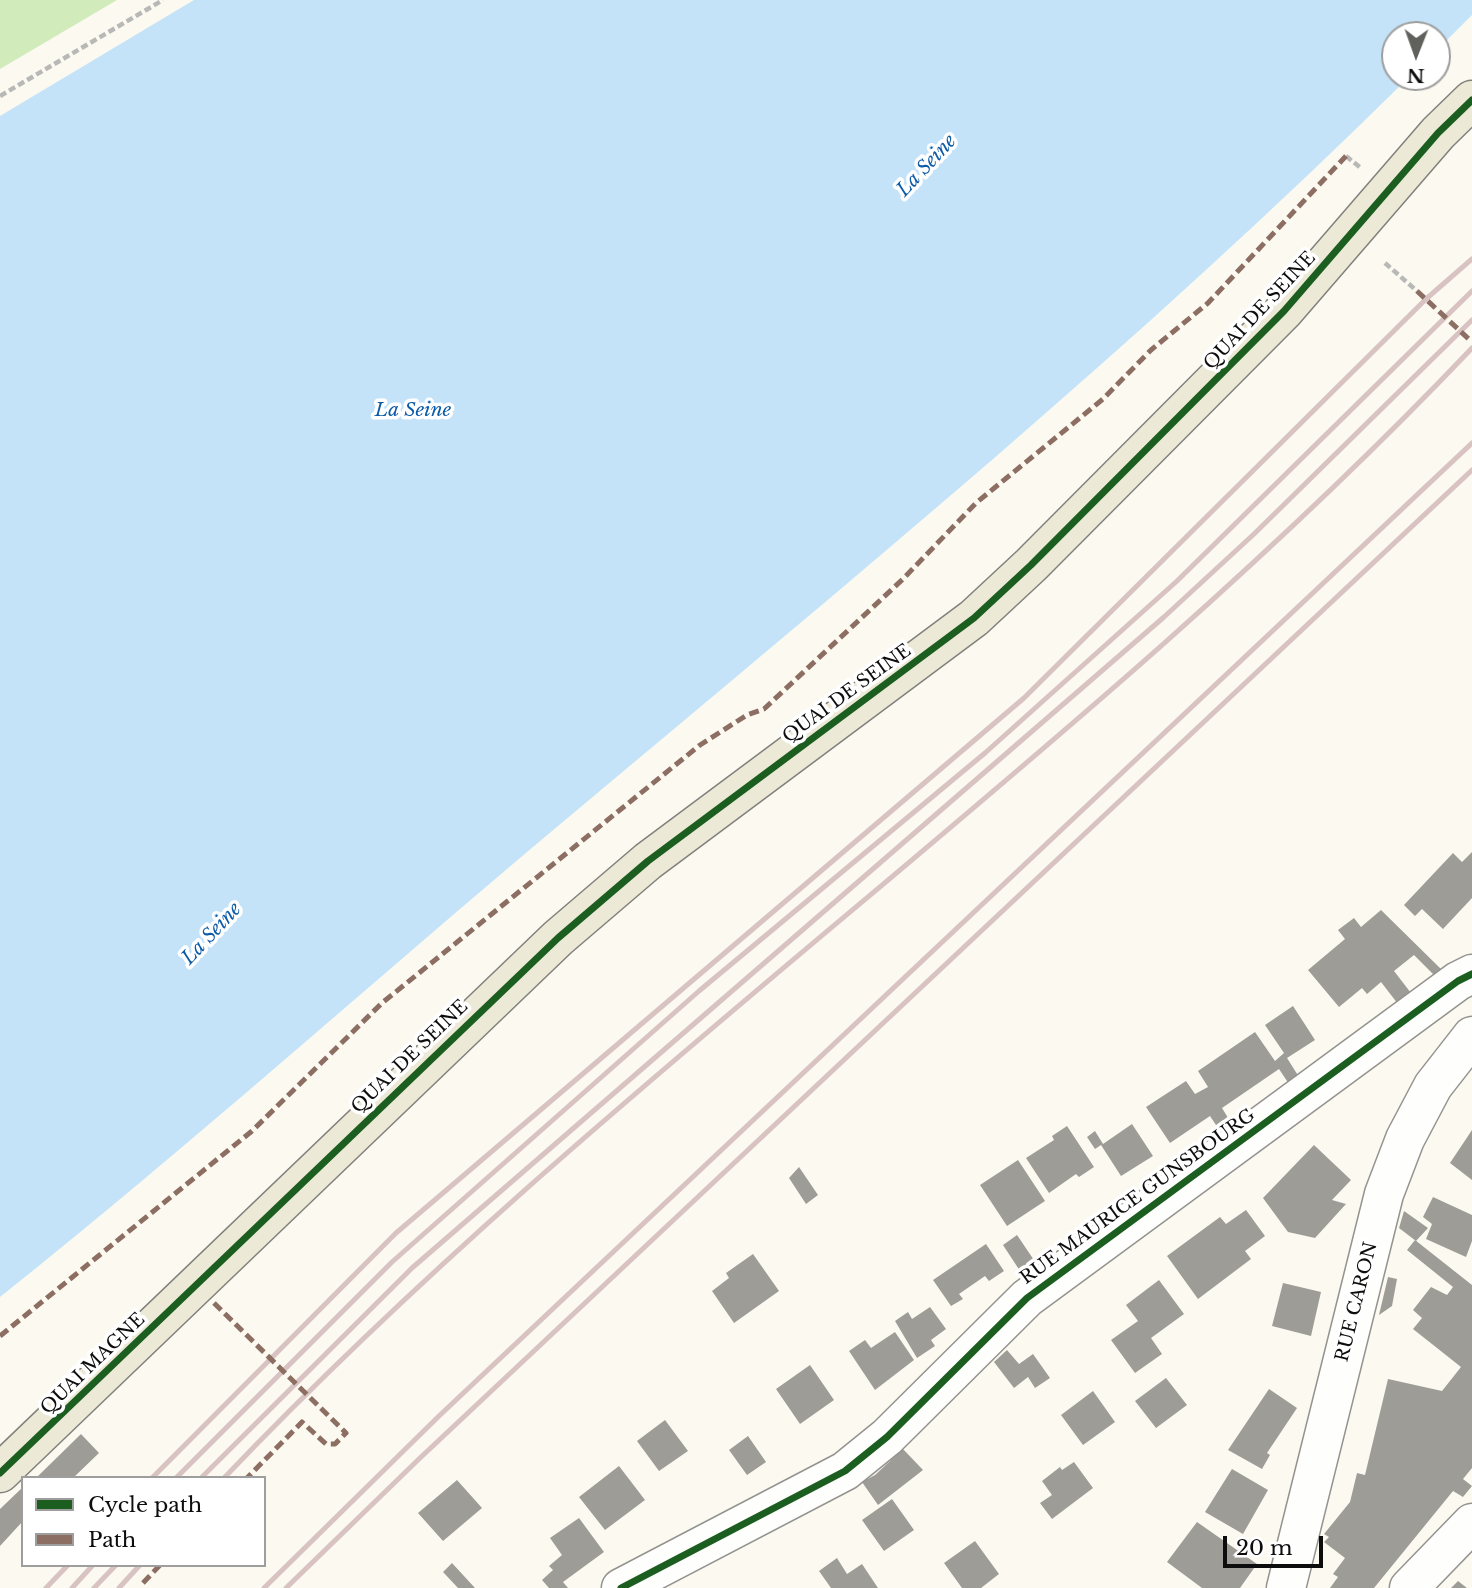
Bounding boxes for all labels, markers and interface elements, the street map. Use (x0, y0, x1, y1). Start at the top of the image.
north arrow (1381, 21, 1451, 91)
text: N (1407, 64, 1425, 87)
water label: La Seine (893, 130, 961, 202)
street label: QUAI DE SEINE (1200, 247, 1320, 375)
water label: La Seine (375, 400, 451, 422)
street label: QUAI DE SEINE (779, 640, 915, 748)
water label: La Seine (178, 898, 246, 970)
street label: QUAI DE SEINE (347, 996, 473, 1118)
street label: RUE MAURICE GUNSBOURG (1017, 1105, 1259, 1289)
street label: RUE CARON (1332, 1240, 1382, 1364)
street label: QUAI MAGNE (36, 1309, 150, 1419)
legend (21, 1476, 266, 1567)
text: Cycle path (88, 1492, 202, 1518)
scale bar (1227, 1522, 1327, 1566)
text: Path (88, 1527, 136, 1553)
text: 20 m (1236, 1535, 1293, 1561)

